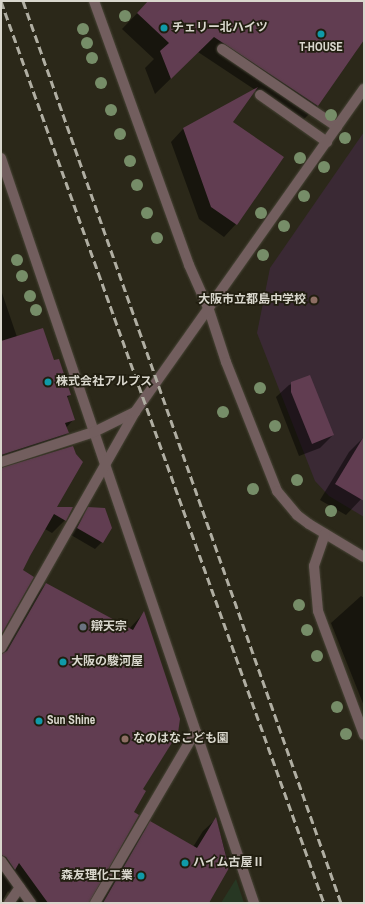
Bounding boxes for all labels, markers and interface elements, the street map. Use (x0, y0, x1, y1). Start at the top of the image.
place label: チェリー北ハイツ (172, 21, 268, 35)
marker: チェリー北ハイツ (159, 23, 169, 33)
marker: T-HOUSE (316, 29, 326, 39)
place label: T-HOUSE (299, 41, 343, 55)
place label: 大阪市立都島中学校 (198, 293, 306, 307)
marker: 大阪市立都島中学校 (309, 295, 319, 305)
place label: 株式会社アルプス (56, 375, 152, 389)
marker: 株式会社アルプス (43, 377, 53, 387)
place label: 辯天宗 (91, 620, 127, 634)
marker: 辯天宗 (78, 622, 88, 632)
place label: 大阪の駿河屋 (71, 655, 143, 669)
marker: 大阪の駿河屋 (58, 657, 68, 667)
place label: Sun Shine (47, 714, 95, 728)
marker: Sun Shine (34, 716, 44, 726)
place label: なのはなこども園 (133, 732, 229, 746)
marker: なのはなこども園 (120, 734, 130, 744)
place label: ハイム古屋Ⅱ (193, 856, 265, 870)
marker: ハイム古屋Ⅱ (180, 858, 190, 868)
place label: 森友理化工業 (61, 869, 133, 883)
marker: 森友理化工業 (136, 871, 146, 881)

